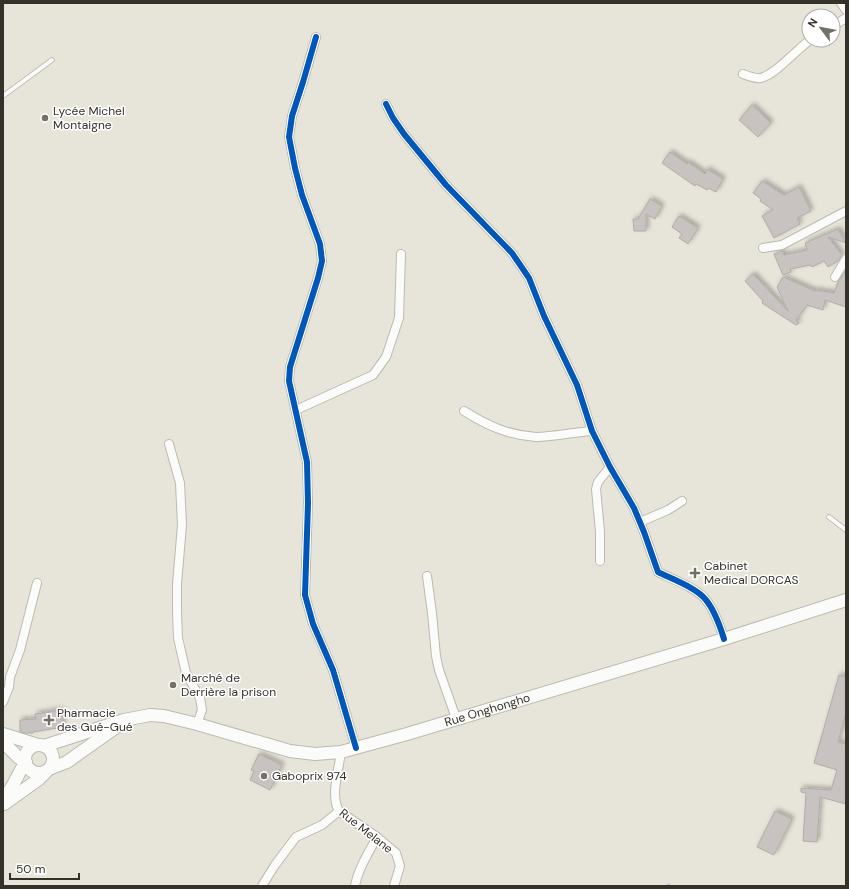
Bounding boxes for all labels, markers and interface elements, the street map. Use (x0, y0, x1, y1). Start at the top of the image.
north arrow (801, 8, 841, 48)
text: N (804, 16, 821, 30)
place label: Lycée Michel Montaigne (53, 103, 125, 133)
marker: Lycée Michel Montaigne (40, 113, 50, 123)
place label: Cabinet Medical DORCAS (704, 558, 799, 588)
marker: Cabinet Medical DORCAS (689, 567, 701, 579)
place label: Marché de Derrière la prison (181, 670, 276, 700)
marker: Marché de Derrière la prison (168, 680, 178, 690)
street label: Rue Onghongho (443, 690, 532, 730)
place label: Pharmacie des Gué-Gué (57, 705, 133, 735)
marker: Pharmacie des Gué-Gué (44, 715, 54, 725)
place label: Gaboprix 974 (272, 768, 346, 784)
marker: Gaboprix 974 (259, 771, 269, 781)
street label: Rue Melane (336, 805, 396, 857)
scale bar (10, 855, 79, 881)
text: 50 m (16, 861, 45, 877)

